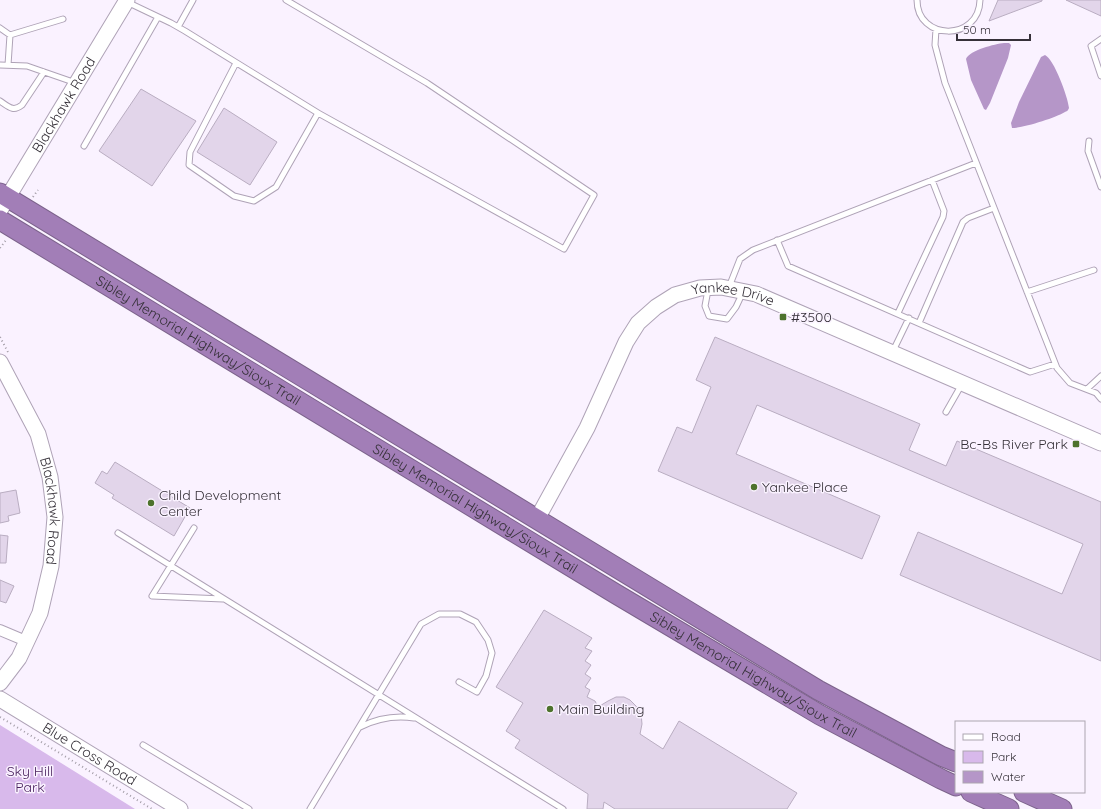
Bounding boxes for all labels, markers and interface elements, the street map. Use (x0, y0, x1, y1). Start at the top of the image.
scale bar (957, 16, 1030, 42)
text: 50 m (963, 22, 991, 37)
street label: Blackhawk Road (28, 54, 99, 156)
street label: Sibley Memorial Highway/Sioux Trail (93, 271, 304, 409)
street label: Yankee Drive (689, 278, 777, 310)
place label: #3500 (791, 308, 832, 326)
marker: #3500 (778, 312, 788, 322)
place label: Bc-Bs River Park (960, 435, 1068, 453)
marker: Bc-Bs River Park (1071, 439, 1081, 449)
street label: Sibley Memorial Highway/Sioux Trail (370, 440, 581, 578)
street label: Blackhawk Road (36, 455, 64, 565)
place label: Yankee Place (762, 478, 848, 496)
marker: Yankee Place (749, 482, 759, 492)
place label: Child Development Center (159, 486, 282, 520)
marker: Child Development Center (146, 498, 156, 508)
street label: Sibley Memorial Highway/Sioux Trail (647, 607, 860, 742)
place label: Main Building (558, 700, 644, 718)
marker: Main Building (545, 704, 555, 714)
street label: Blue Cross Road (40, 718, 140, 789)
legend (955, 721, 1085, 793)
text: Road (991, 729, 1021, 744)
text: Park (991, 749, 1016, 764)
park label: Sky Hill Park (7, 762, 53, 796)
text: Water (991, 769, 1026, 784)

